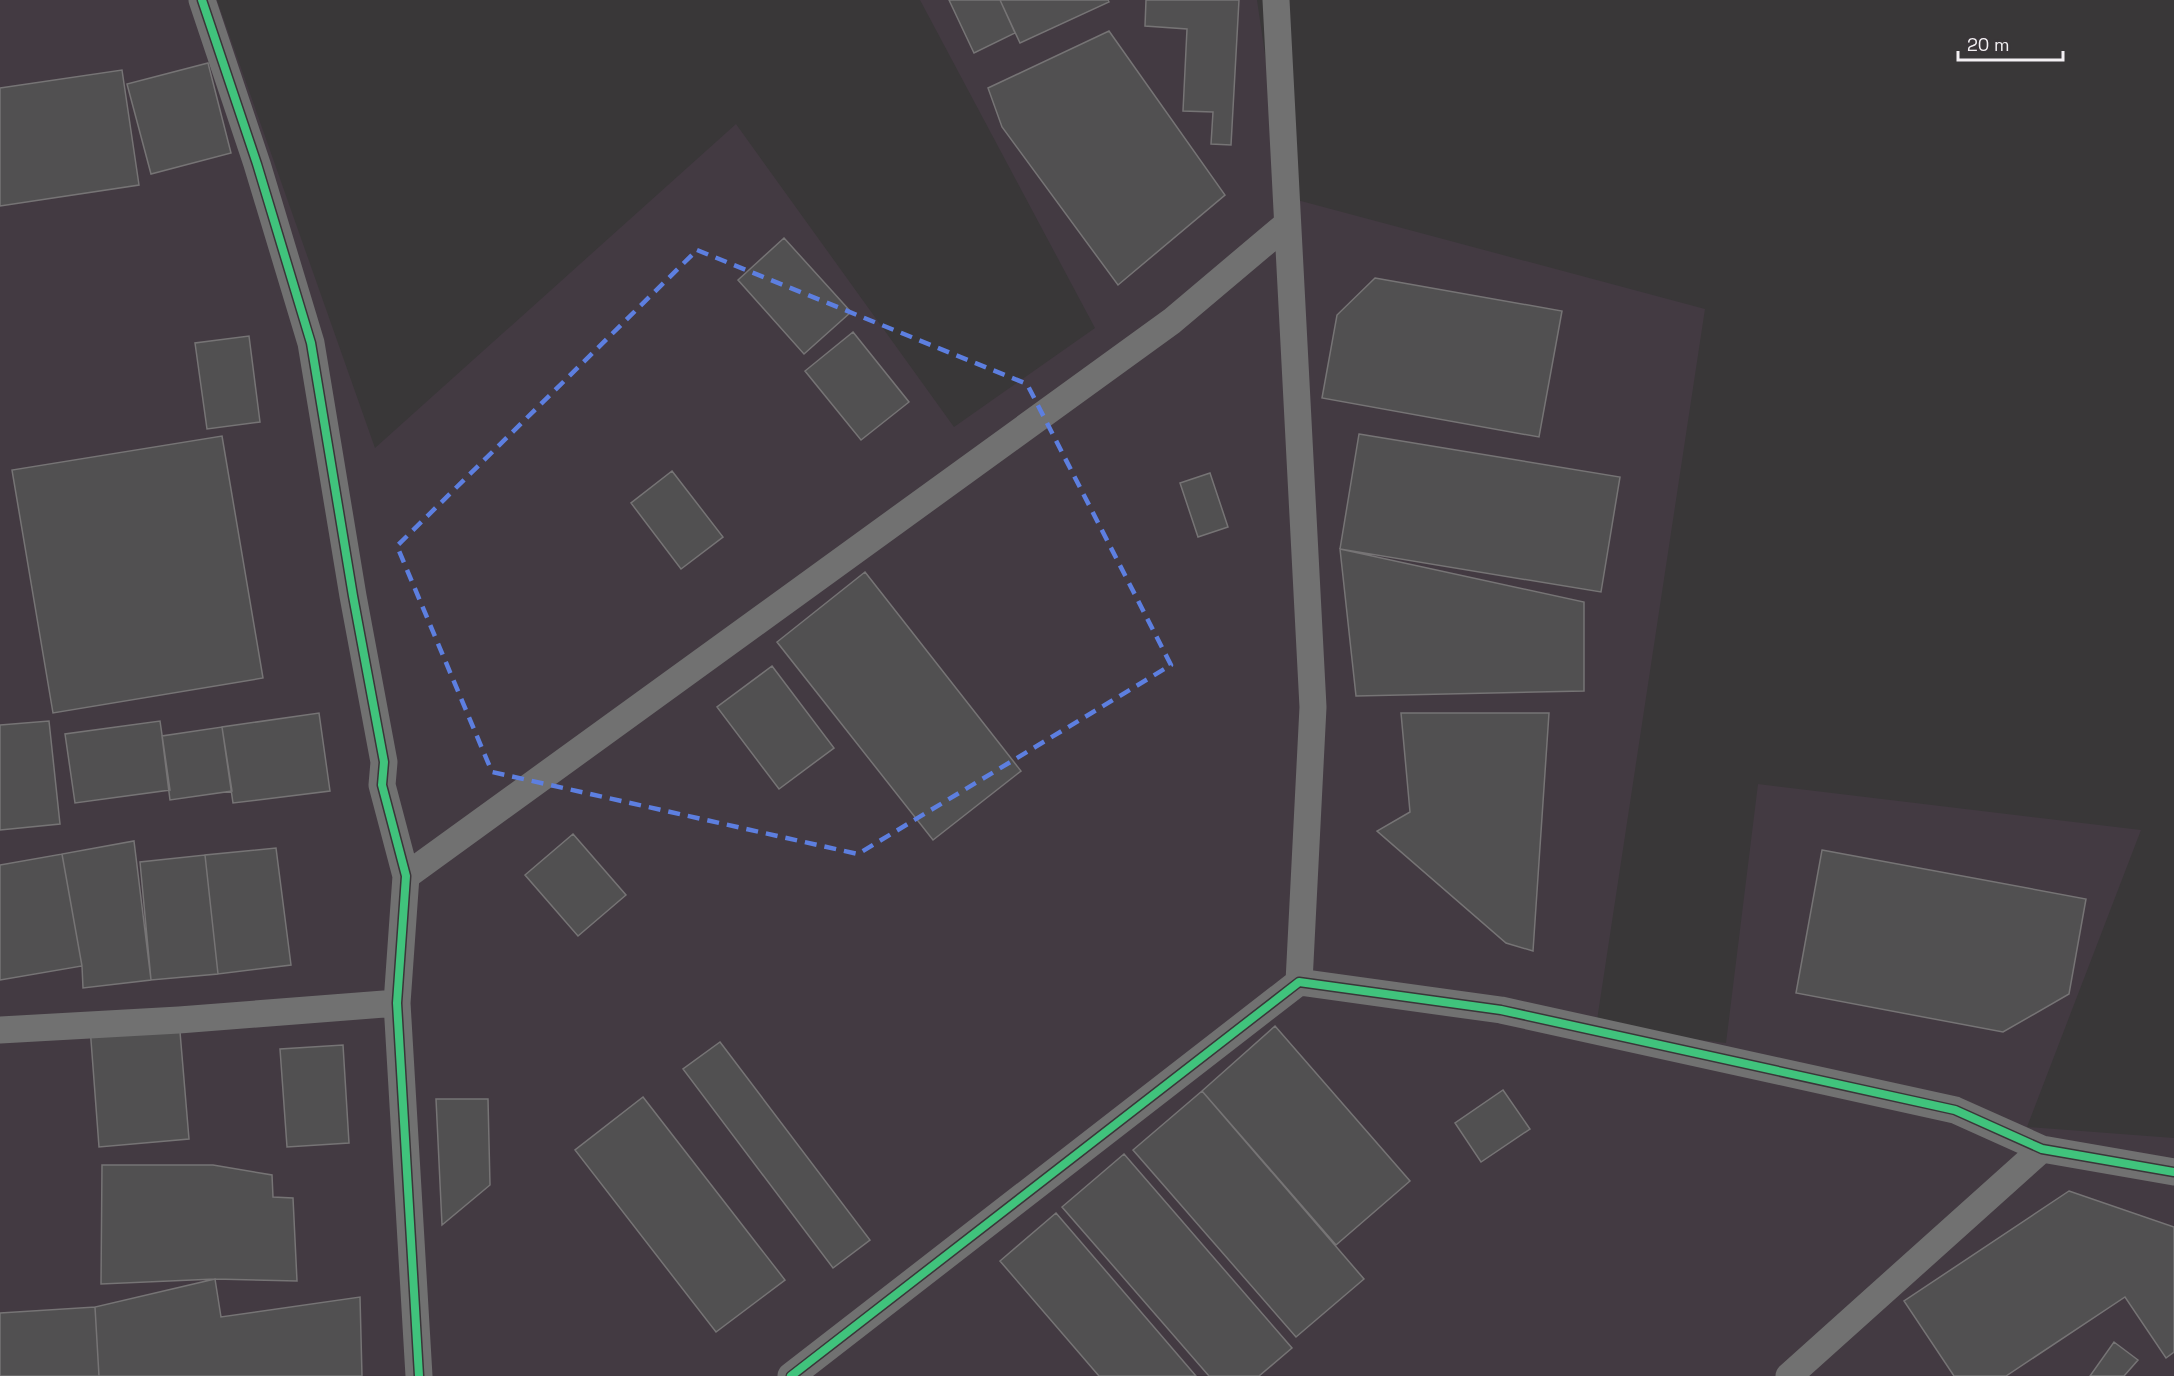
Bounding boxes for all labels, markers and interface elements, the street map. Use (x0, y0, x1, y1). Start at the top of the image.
scale bar (1958, 24, 2063, 62)
text: 20 m (1967, 33, 2010, 56)

